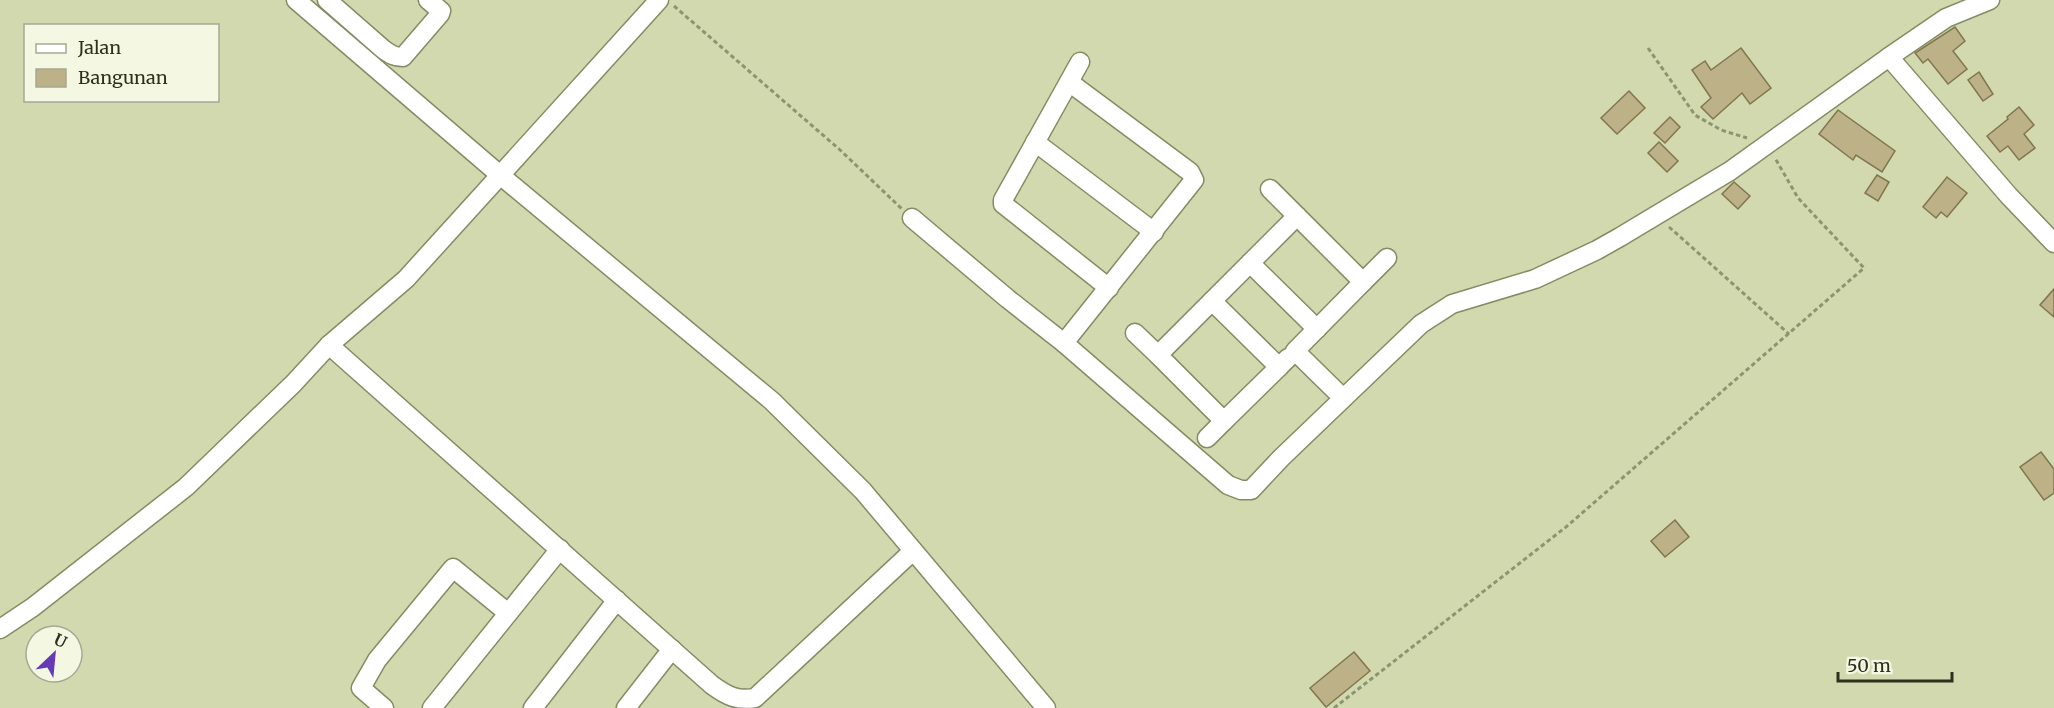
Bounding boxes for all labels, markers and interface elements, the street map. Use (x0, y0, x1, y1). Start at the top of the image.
legend (24, 24, 219, 102)
text: Jalan (77, 36, 121, 59)
text: Bangunan (78, 66, 168, 89)
north arrow (24, 624, 84, 684)
text: U (51, 629, 70, 652)
scale bar (1838, 645, 1952, 683)
text: 50 m (1847, 654, 1891, 677)

